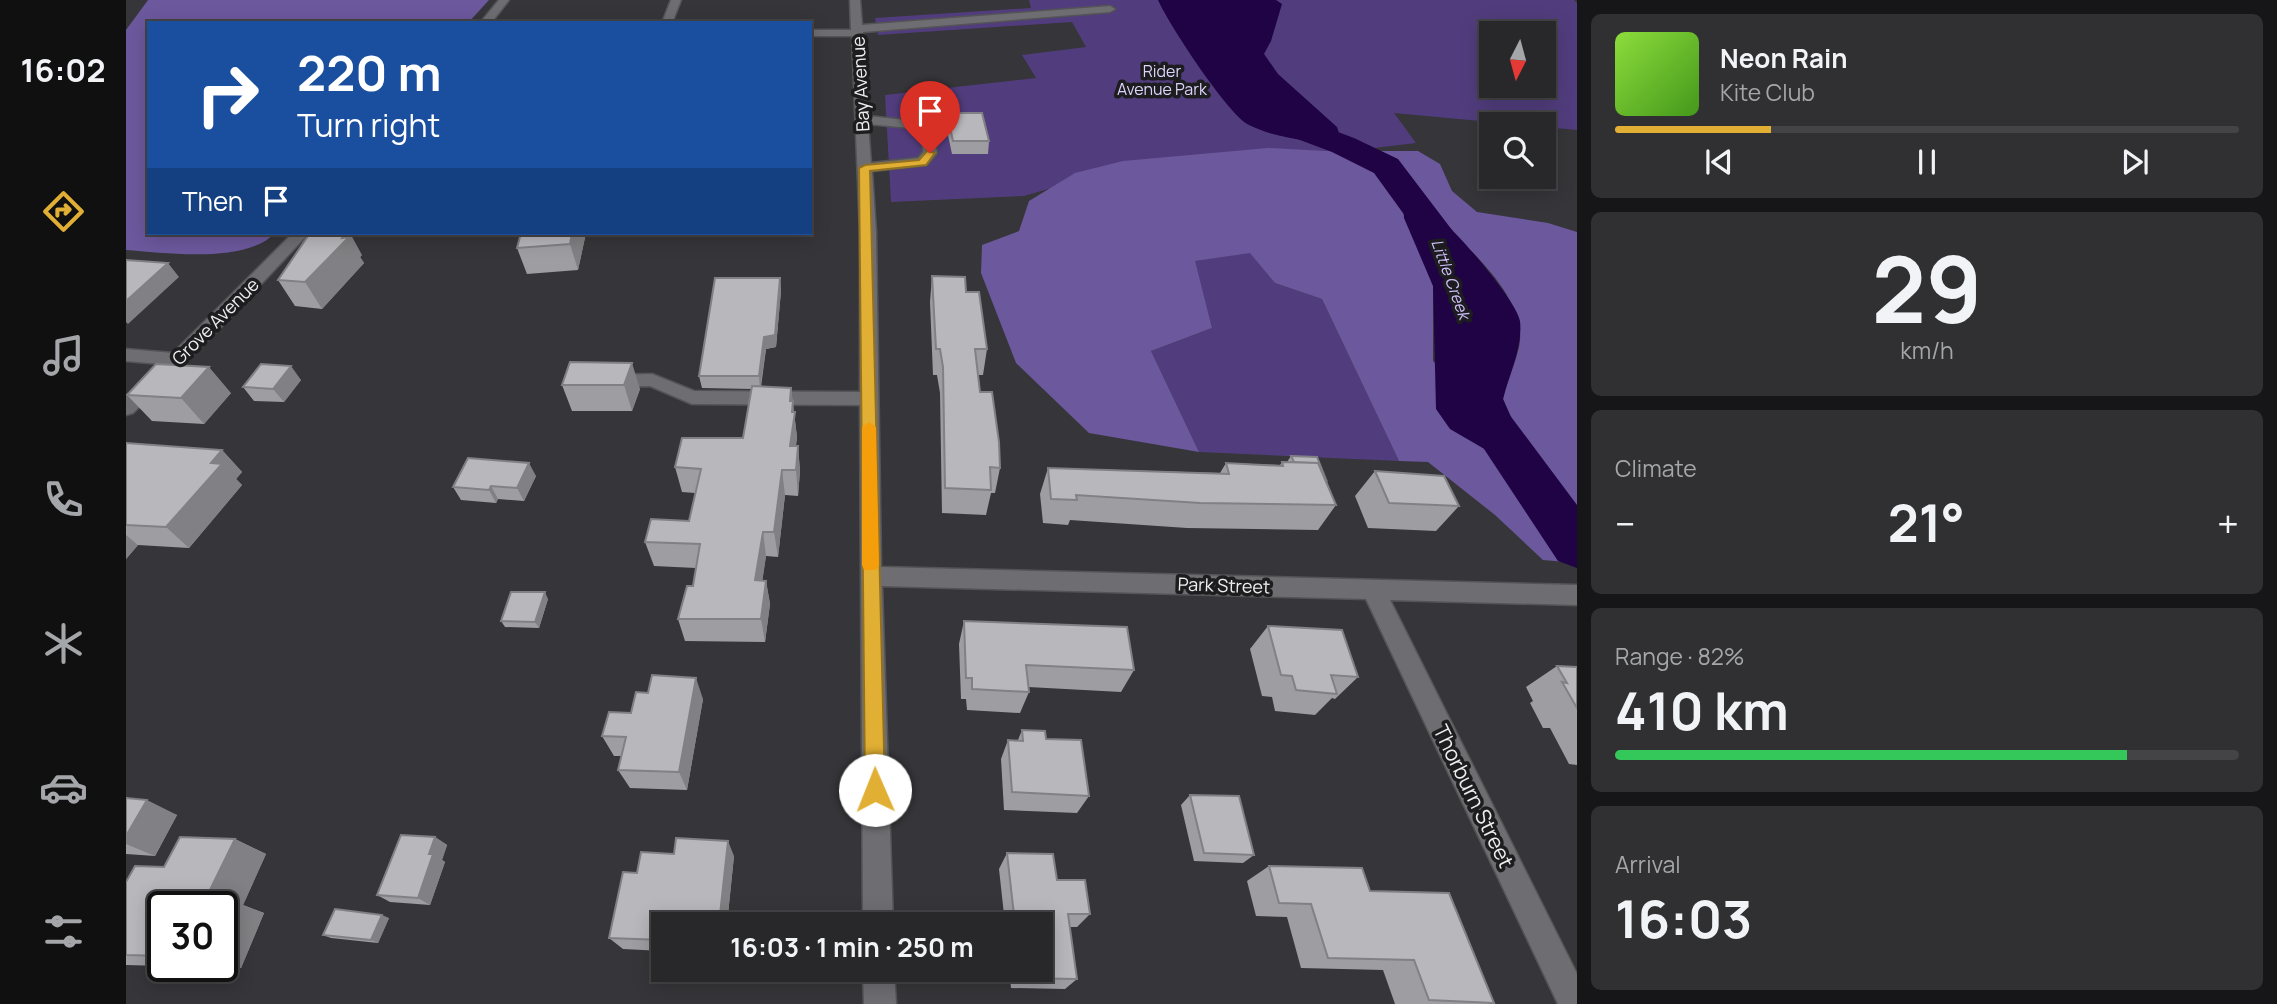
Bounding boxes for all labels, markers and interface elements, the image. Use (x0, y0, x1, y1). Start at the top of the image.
north arrow (1479, 21, 1556, 98)
map controls (1479, 21, 1556, 189)
street label: Bay Avenue (846, 36, 874, 132)
text: 220 m (297, 39, 441, 106)
text: Neon Rain (1720, 40, 1848, 76)
text: 16:02 (21, 48, 105, 92)
icon: right (182, 49, 273, 140)
park label: Rider Avenue Park (1117, 60, 1208, 100)
text: Kite Club (1720, 76, 1815, 108)
pin (900, 81, 960, 153)
icon: arrive (911, 92, 949, 130)
text: Turn right (297, 103, 440, 147)
button: search (1479, 112, 1556, 189)
icon: previous (1700, 143, 1738, 181)
icon: pause (1908, 143, 1946, 181)
icon: next (2116, 143, 2154, 181)
icon: arrive (257, 182, 295, 220)
text: Then (182, 183, 243, 219)
icon: directions (39, 187, 88, 236)
text: 29 (1872, 226, 1982, 350)
water label: Little Creek (1426, 236, 1476, 324)
street label: Grove Avenue (166, 272, 264, 370)
icon: music (39, 331, 88, 380)
text: km/h (1900, 334, 1954, 366)
text: Climate (1615, 452, 1697, 484)
icon: phone (39, 475, 88, 524)
text: 21° (1888, 487, 1965, 558)
text: − (1615, 497, 1636, 549)
text: + (2217, 497, 2239, 549)
street label: Park Street (1177, 571, 1271, 599)
icon: climate (39, 619, 88, 668)
text: Range · 82% (1615, 640, 1745, 672)
text: 410 km (1615, 675, 1789, 746)
street label: Thorburn Street (1427, 720, 1521, 872)
position arrow (838, 753, 912, 827)
icon: car (39, 763, 88, 812)
text: Arrival (1615, 848, 1681, 880)
text: 16:03 (1615, 883, 1752, 954)
speed limit sign: 30 (147, 891, 238, 982)
icon: filters (39, 907, 88, 956)
text: 16:03 · 1 min · 250 m (730, 929, 974, 965)

